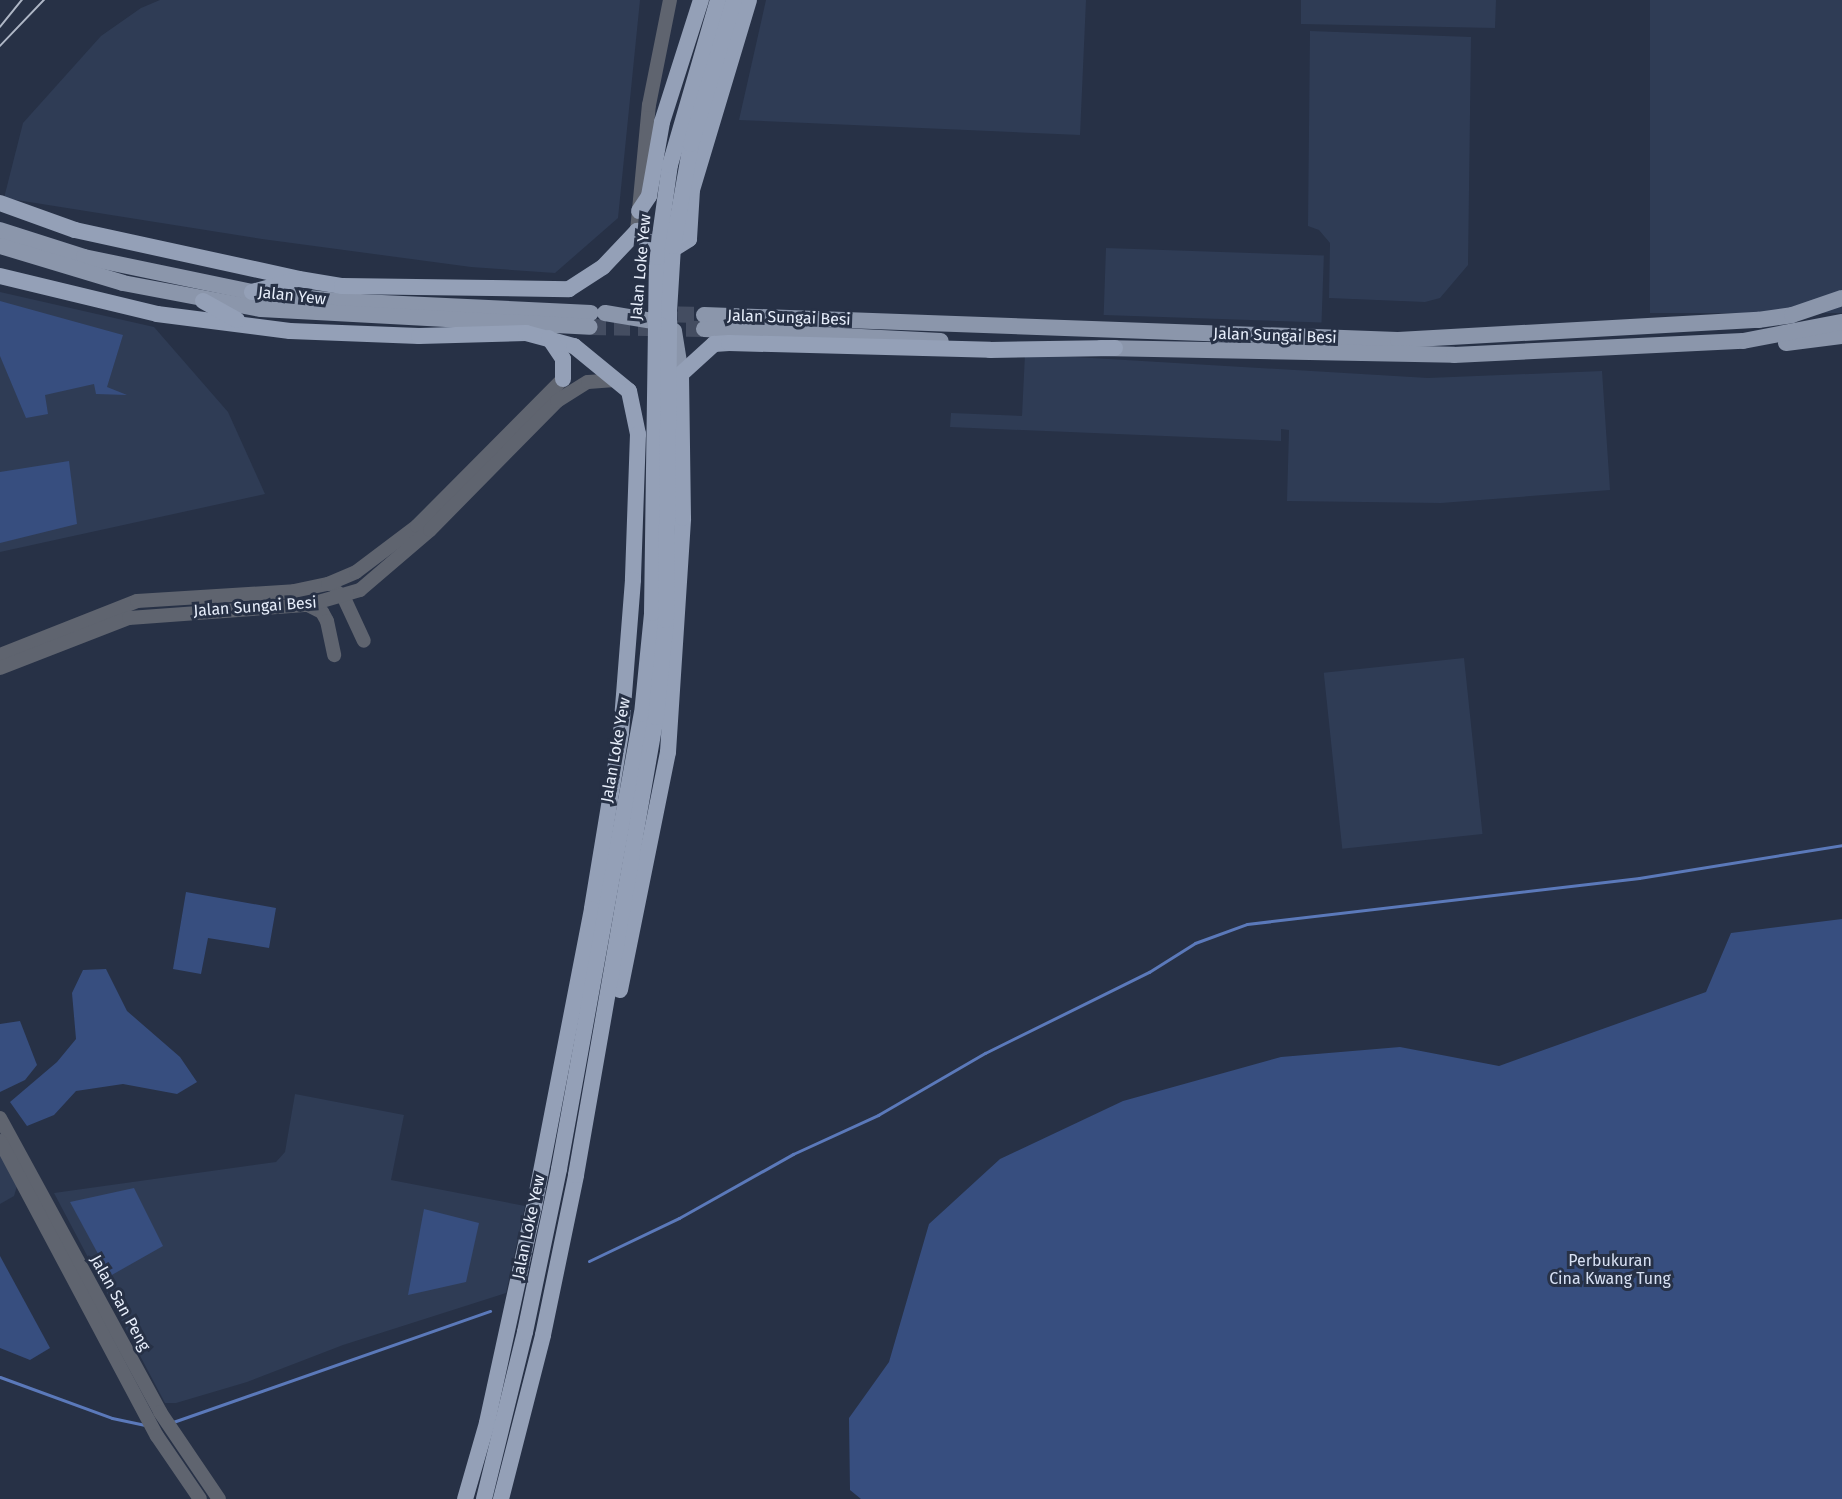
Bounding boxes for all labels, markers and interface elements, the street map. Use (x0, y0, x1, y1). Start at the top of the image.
street label: Jalan Loke Yew (627, 213, 655, 321)
street label: Jalan Yew (257, 283, 327, 309)
street label: Jalan Sungai Besi (727, 306, 851, 330)
street label: Jalan Sungai Besi (1213, 324, 1337, 348)
street label: Jalan Sungai Besi (193, 593, 317, 621)
street label: Jalan Loke Yew (597, 696, 635, 804)
street label: Jalan Loke Yew (509, 1173, 549, 1281)
park label: Perbukuran Cina Kwang Tung (1549, 1251, 1671, 1289)
street label: Jalan San Peng (86, 1252, 154, 1354)

